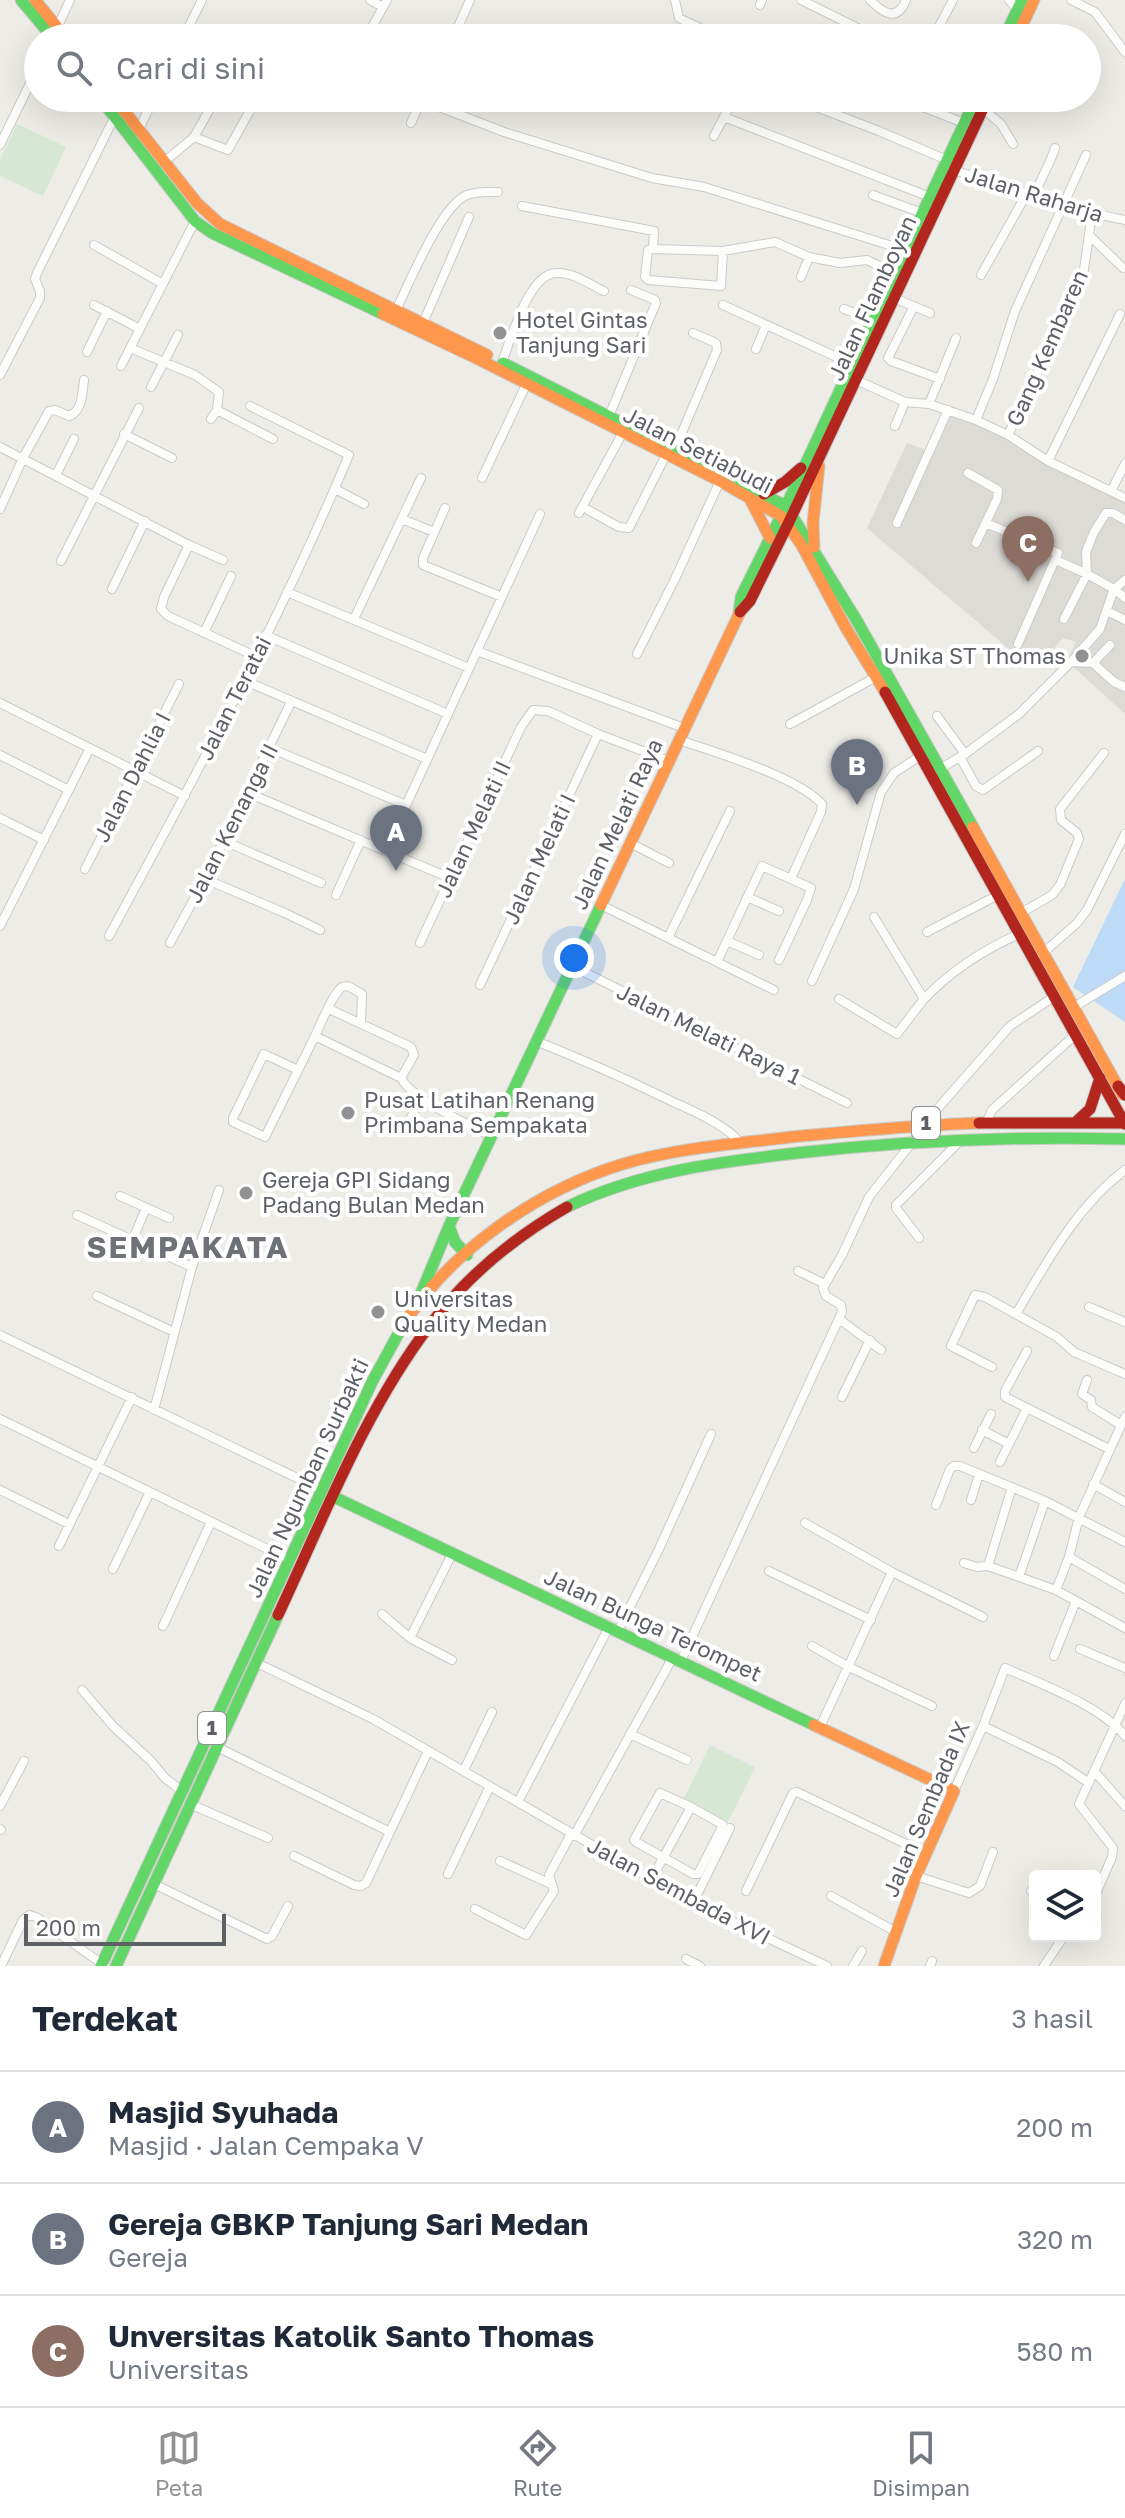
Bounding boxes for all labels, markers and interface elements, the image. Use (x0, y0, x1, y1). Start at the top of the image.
search box (24, 24, 1101, 112)
icon: search (52, 46, 96, 90)
text: Cari di sini (116, 50, 265, 86)
street label: Jalan Raharja (962, 160, 1107, 227)
street label: Jalan Flamboyan (821, 211, 922, 385)
street label: Gang Kembaren (1000, 266, 1093, 430)
place label: Hotel Gintas Tanjung Sari (516, 306, 648, 358)
marker: Hotel Gintas Tanjung Sari (491, 324, 509, 342)
street label: Jalan Setiabudi (619, 400, 777, 499)
pin: C (1002, 516, 1054, 582)
street label: Jalan Teratai (191, 631, 276, 764)
place label: Unika ST Thomas (883, 642, 1066, 669)
marker: Unika ST Thomas (1073, 647, 1091, 665)
street label: Jalan Dahlia I (87, 707, 176, 846)
street label: Jalan Melati Raya (565, 734, 668, 913)
street label: Jalan Kenanga II (180, 738, 283, 907)
pin: B (831, 739, 883, 805)
street label: Jalan Melati II (429, 756, 516, 902)
street label: Jalan Melati I (496, 789, 581, 928)
pin: A (370, 805, 422, 871)
your location (554, 938, 594, 978)
street label: Jalan Melati Raya 1 (613, 977, 806, 1090)
place label: Pusat Latihan Renang Primbana Sempakata (364, 1086, 595, 1138)
marker: Pusat Latihan Renang Primbana Sempakata (339, 1104, 357, 1122)
road number: 1 (912, 1107, 940, 1139)
place label: Gereja GPI Sidang Padang Bulan Medan (262, 1166, 485, 1218)
marker: Gereja GPI Sidang Padang Bulan Medan (237, 1184, 255, 1202)
district label: SEMPAKATA (86, 1229, 290, 1265)
place label: Universitas Quality Medan (394, 1285, 547, 1337)
marker: Universitas Quality Medan (369, 1303, 387, 1321)
street label: Jalan Ngumban Surbakti (239, 1354, 374, 1602)
street label: Jalan Bunga Terompet (540, 1562, 766, 1687)
road number: 1 (198, 1712, 226, 1744)
street label: Jalan Sembada IX (876, 1717, 975, 1901)
street label: Jalan Sembada XVI (583, 1831, 775, 1950)
map controls (1029, 1870, 1101, 1942)
button: layers (1029, 1870, 1101, 1942)
scale bar (24, 1910, 226, 1946)
text: 200 m (36, 1914, 101, 1941)
text: Terdekat (32, 1998, 178, 2038)
text: 3 hasil (1012, 2003, 1093, 2034)
text: Masjid Syuhada (108, 2094, 338, 2130)
text: A (49, 2112, 67, 2143)
text: 200 m (1016, 2112, 1093, 2143)
text: Masjid · Jalan Cempaka V (108, 2130, 424, 2161)
text: Gereja GBKP Tanjung Sari Medan (108, 2206, 589, 2242)
text: B (49, 2224, 67, 2255)
text: 320 m (1017, 2224, 1093, 2255)
text: Gereja (108, 2242, 188, 2273)
text: Unversitas Katolik Santo Thomas (108, 2318, 594, 2354)
text: C (49, 2336, 67, 2367)
text: 580 m (1016, 2336, 1093, 2367)
text: Universitas (108, 2354, 249, 2385)
tab: Peta (155, 2426, 203, 2501)
tab: Rute (513, 2426, 562, 2501)
tab: Disimpan (872, 2426, 970, 2501)

